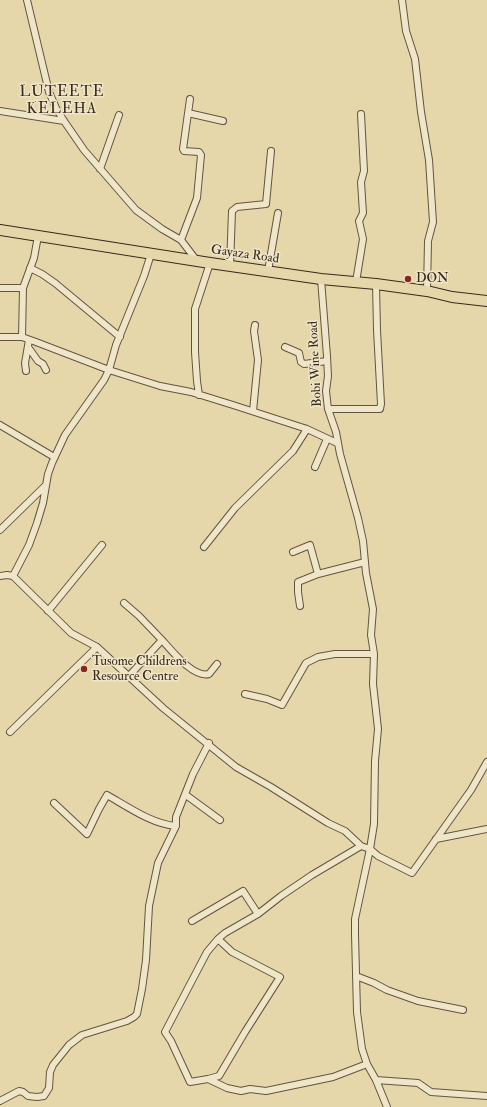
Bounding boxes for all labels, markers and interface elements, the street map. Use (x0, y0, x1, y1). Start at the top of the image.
district label: LUTEETE KELEHA (20, 84, 104, 119)
street label: Gayaza Road (210, 242, 280, 268)
place label: DON (416, 271, 449, 287)
marker: DON (403, 274, 413, 284)
street label: Bobi Wine Road (306, 321, 326, 407)
place label: Tusome Childrens Resource Centre (92, 654, 187, 685)
marker: Tusome Childrens Resource Centre (79, 664, 89, 674)

